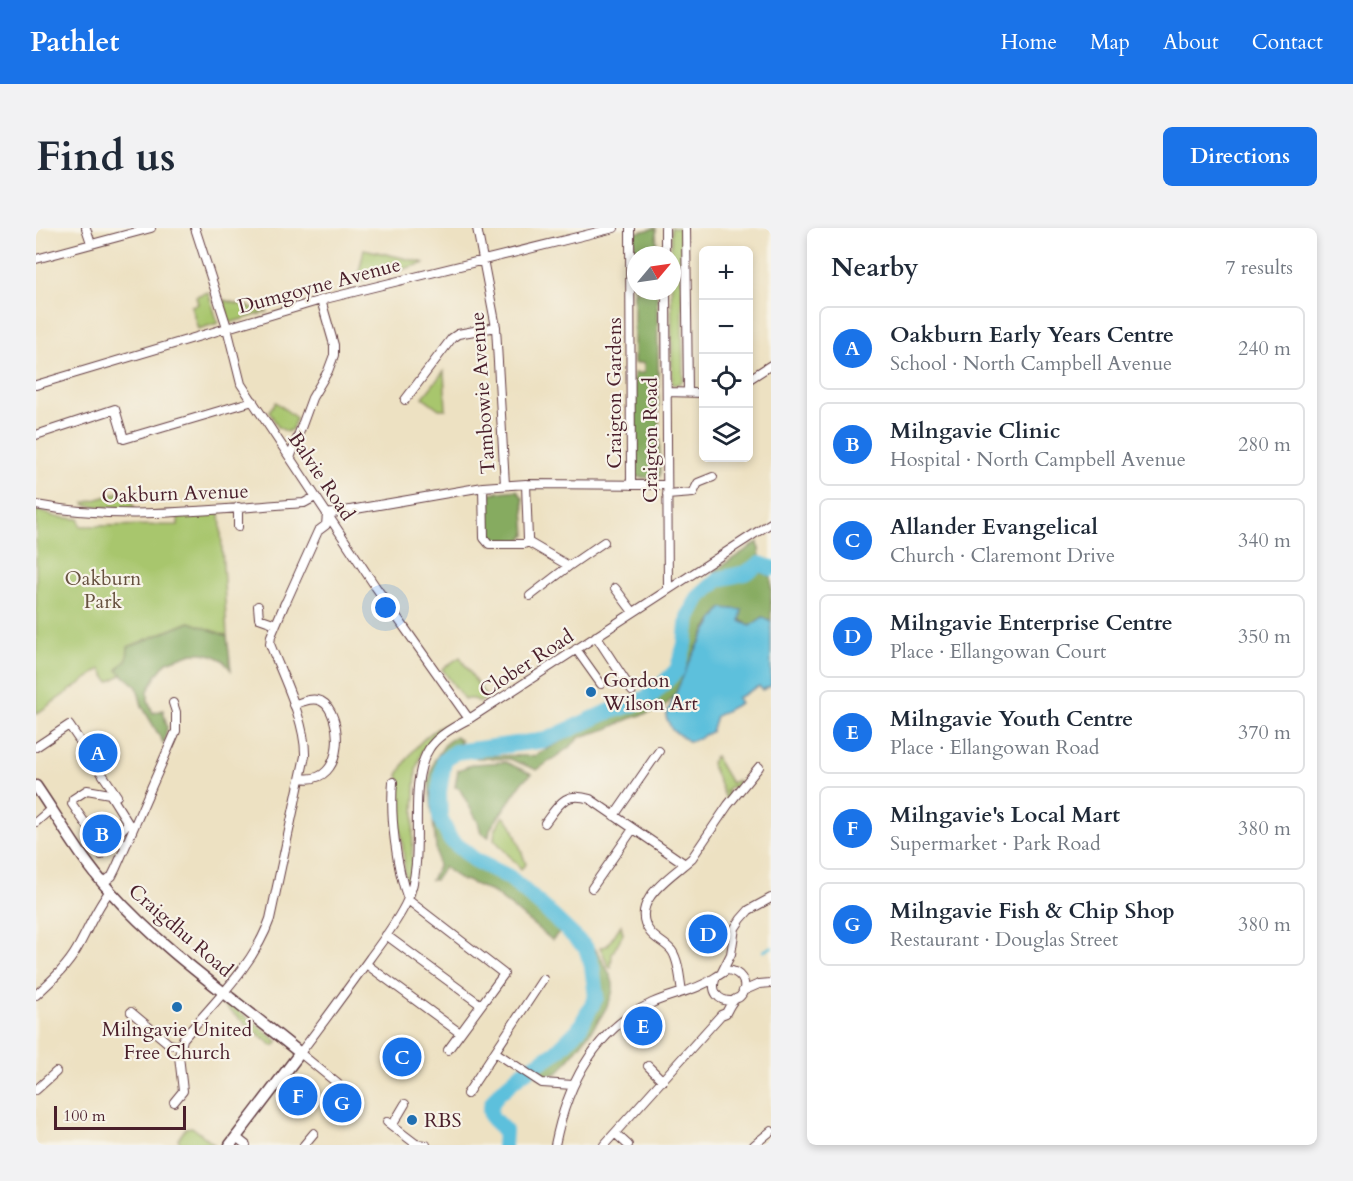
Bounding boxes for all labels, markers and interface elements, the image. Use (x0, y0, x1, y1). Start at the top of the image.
text: Pathlet (30, 23, 119, 61)
text: Home (1001, 28, 1057, 57)
text: Map (1090, 28, 1130, 57)
text: About (1163, 28, 1219, 57)
text: Contact (1252, 28, 1323, 57)
button: Directions (1163, 127, 1317, 186)
text: Find us (36, 128, 176, 185)
north arrow (627, 246, 681, 300)
map controls (699, 246, 753, 462)
button: + (699, 246, 753, 300)
text: Nearby (831, 250, 919, 285)
street label: Dumgoyne Avenue (235, 251, 403, 320)
text: 7 results (1225, 254, 1293, 281)
button: − (699, 300, 753, 354)
street label: Tambowie Avenue (463, 311, 502, 475)
street label: Craigton Gardens (601, 317, 628, 469)
text: Oakburn Early Years Centre (890, 320, 1174, 350)
text: A (845, 335, 860, 362)
text: 240 m (1238, 335, 1291, 362)
text: School · North Campbell Avenue (890, 350, 1172, 377)
button: locate (699, 354, 753, 408)
street label: Craigton Road (637, 377, 664, 503)
button: layers (699, 408, 753, 462)
text: Milngavie Clinic (890, 416, 1060, 446)
street label: Balvie Road (282, 427, 361, 526)
text: B (845, 431, 860, 458)
text: 280 m (1238, 431, 1291, 458)
text: Hospital · North Campbell Avenue (890, 446, 1186, 473)
street label: Oakburn Avenue (101, 477, 249, 510)
text: Allander Evangelical (890, 512, 1098, 542)
text: C (845, 527, 860, 554)
text: 340 m (1238, 527, 1291, 554)
text: Church · Claremont Drive (890, 542, 1115, 569)
park label: Oakburn Park (64, 565, 142, 615)
your location (371, 593, 400, 622)
text: Milngavie Enterprise Centre (890, 608, 1173, 638)
street label: Clober Road (474, 623, 579, 704)
text: D (844, 623, 861, 650)
text: 350 m (1238, 623, 1291, 650)
text: Place · Ellangowan Court (890, 638, 1106, 665)
place label: Gordon Wilson Art (602, 667, 699, 717)
marker: Gordon Wilson Art (584, 685, 598, 699)
text: Milngavie Youth Centre (890, 704, 1133, 734)
text: E (846, 719, 859, 746)
text: 370 m (1238, 719, 1291, 746)
pin: A (78, 730, 118, 776)
text: Place · Ellangowan Road (890, 734, 1100, 761)
text: Milngavie's Local Mart (890, 800, 1120, 830)
pin: B (82, 812, 122, 856)
text: F (847, 815, 858, 842)
text: 380 m (1238, 815, 1291, 842)
text: Supermarket · Park Road (890, 830, 1101, 857)
street label: Craigdhu Road (123, 878, 239, 983)
text: Milngavie Fish & Chip Shop (890, 896, 1175, 926)
text: G (844, 911, 861, 938)
text: 380 m (1238, 911, 1291, 938)
pin: D (688, 912, 728, 956)
text: Restaurant · Douglas Street (890, 926, 1118, 953)
marker: Milngavie United Free Church (170, 1000, 184, 1014)
pin: E (624, 1004, 662, 1048)
place label: Milngavie United Free Church (102, 1016, 253, 1066)
pin: C (382, 1034, 422, 1080)
pin: F (278, 1074, 318, 1118)
pin: G (322, 1080, 362, 1126)
scale bar (54, 1103, 186, 1130)
text: 100 m (63, 1105, 105, 1127)
place label: RBS (424, 1107, 461, 1134)
marker: RBS (405, 1113, 419, 1127)

